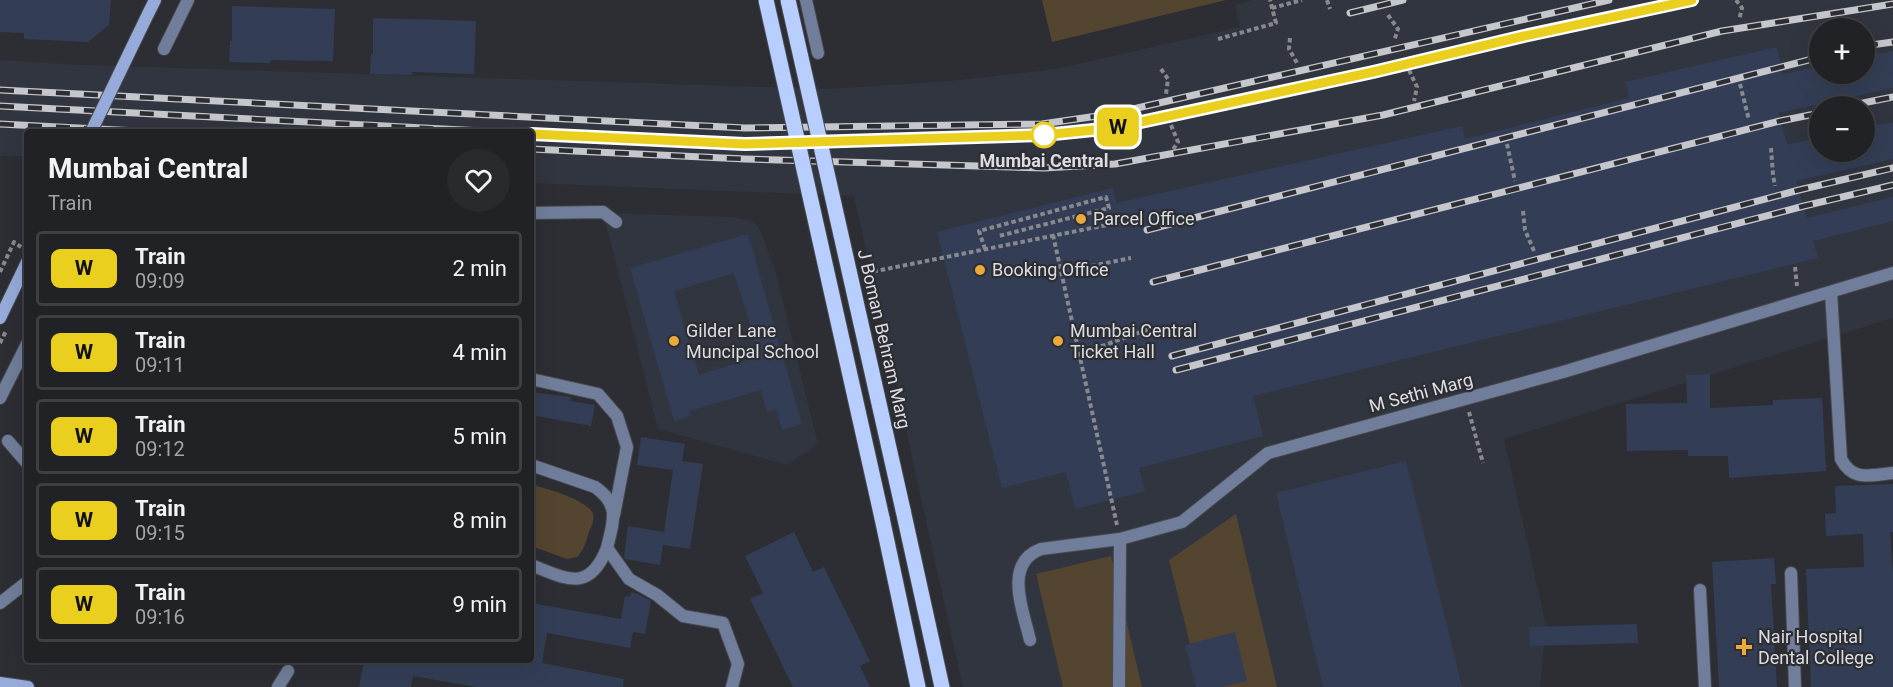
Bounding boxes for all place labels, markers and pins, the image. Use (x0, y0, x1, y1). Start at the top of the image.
marker: Mumbai Central (1031, 122, 1057, 148)
place label: Mumbai Central (980, 150, 1108, 171)
place label: Parcel Office (1093, 208, 1195, 229)
marker: Parcel Office (1074, 212, 1088, 226)
place label: Booking Office (992, 259, 1108, 280)
marker: Booking Office (973, 263, 987, 277)
place label: Gilder Lane Muncipal School (686, 320, 819, 362)
place label: Mumbai Central Ticket Hall (1070, 320, 1197, 362)
marker: Gilder Lane Muncipal School (667, 334, 681, 348)
marker: Mumbai Central Ticket Hall (1051, 334, 1065, 348)
place label: Nair Hospital Dental College (1758, 626, 1874, 668)
marker: Nair Hospital Dental College (1735, 638, 1753, 656)

